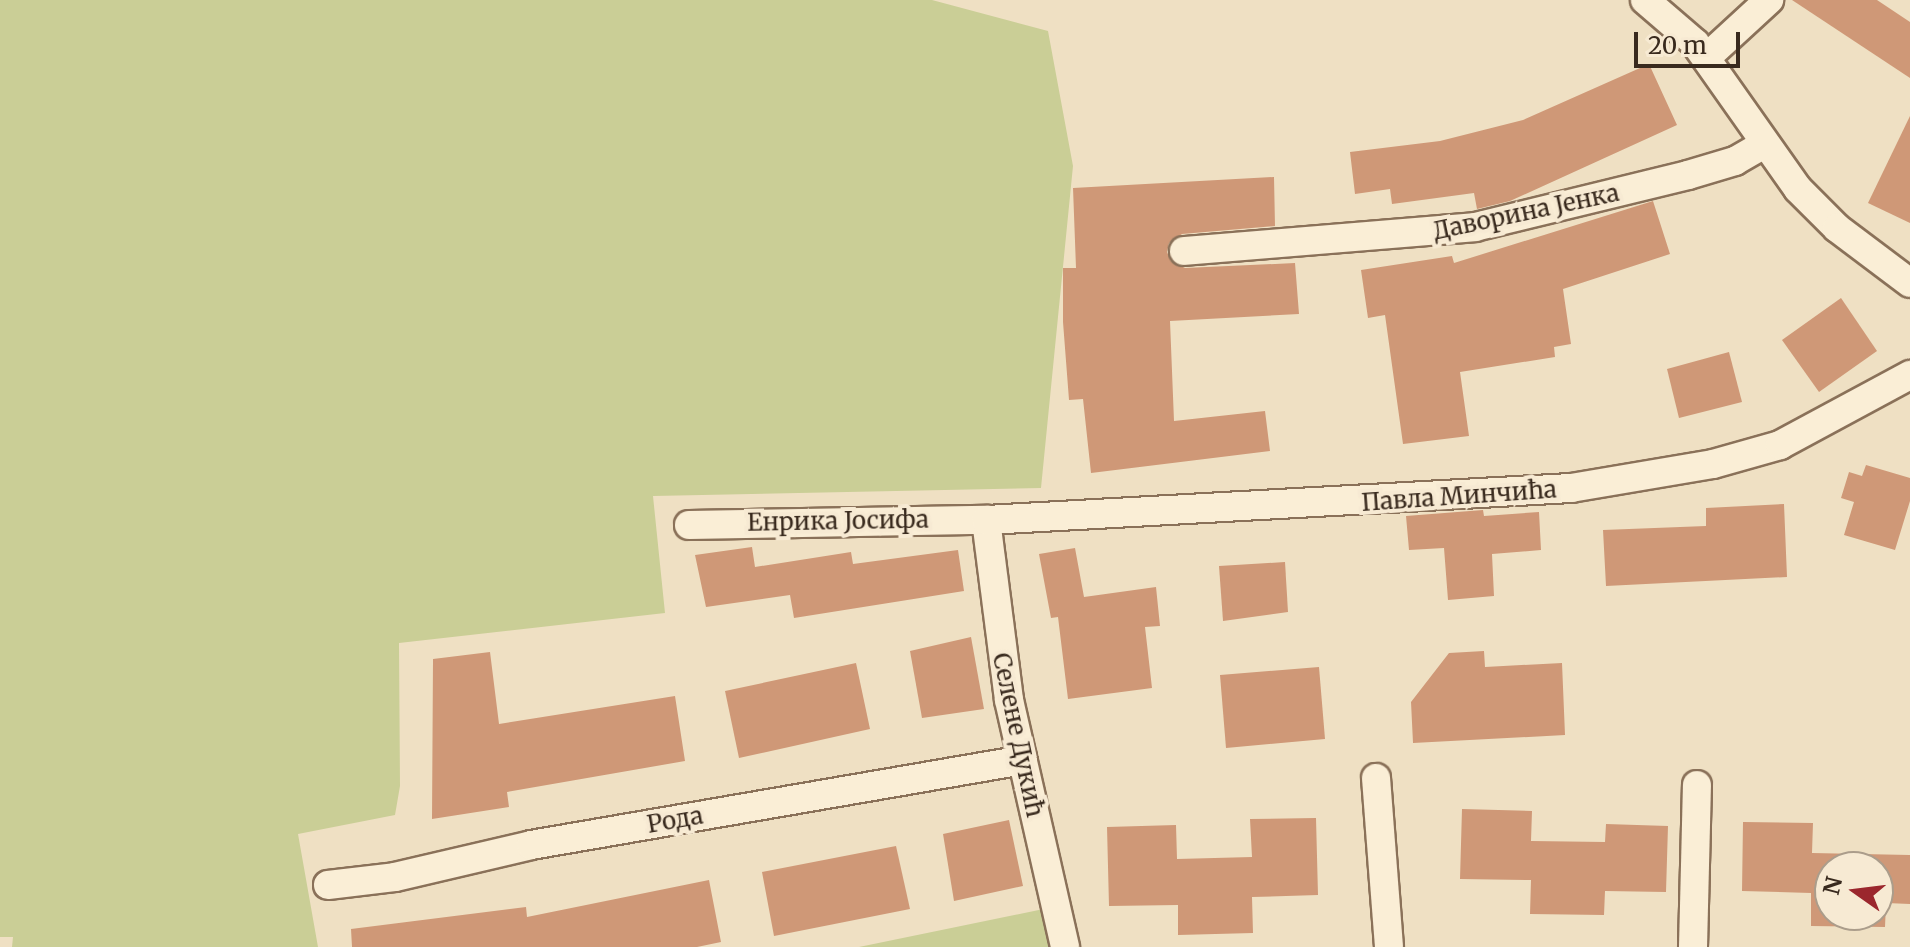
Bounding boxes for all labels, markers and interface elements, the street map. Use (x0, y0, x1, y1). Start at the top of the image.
scale bar (1638, 16, 1744, 66)
text: 20 m (1648, 30, 1707, 61)
street label: Даворина Јенка (1430, 178, 1622, 246)
street label: Павла Минчића (1360, 475, 1558, 517)
street label: Енрика Јосифа (747, 505, 929, 537)
street label: Селене Дукић (987, 650, 1049, 820)
street label: Рода (645, 801, 705, 839)
north arrow (1814, 851, 1894, 931)
text: N (1817, 874, 1848, 898)

